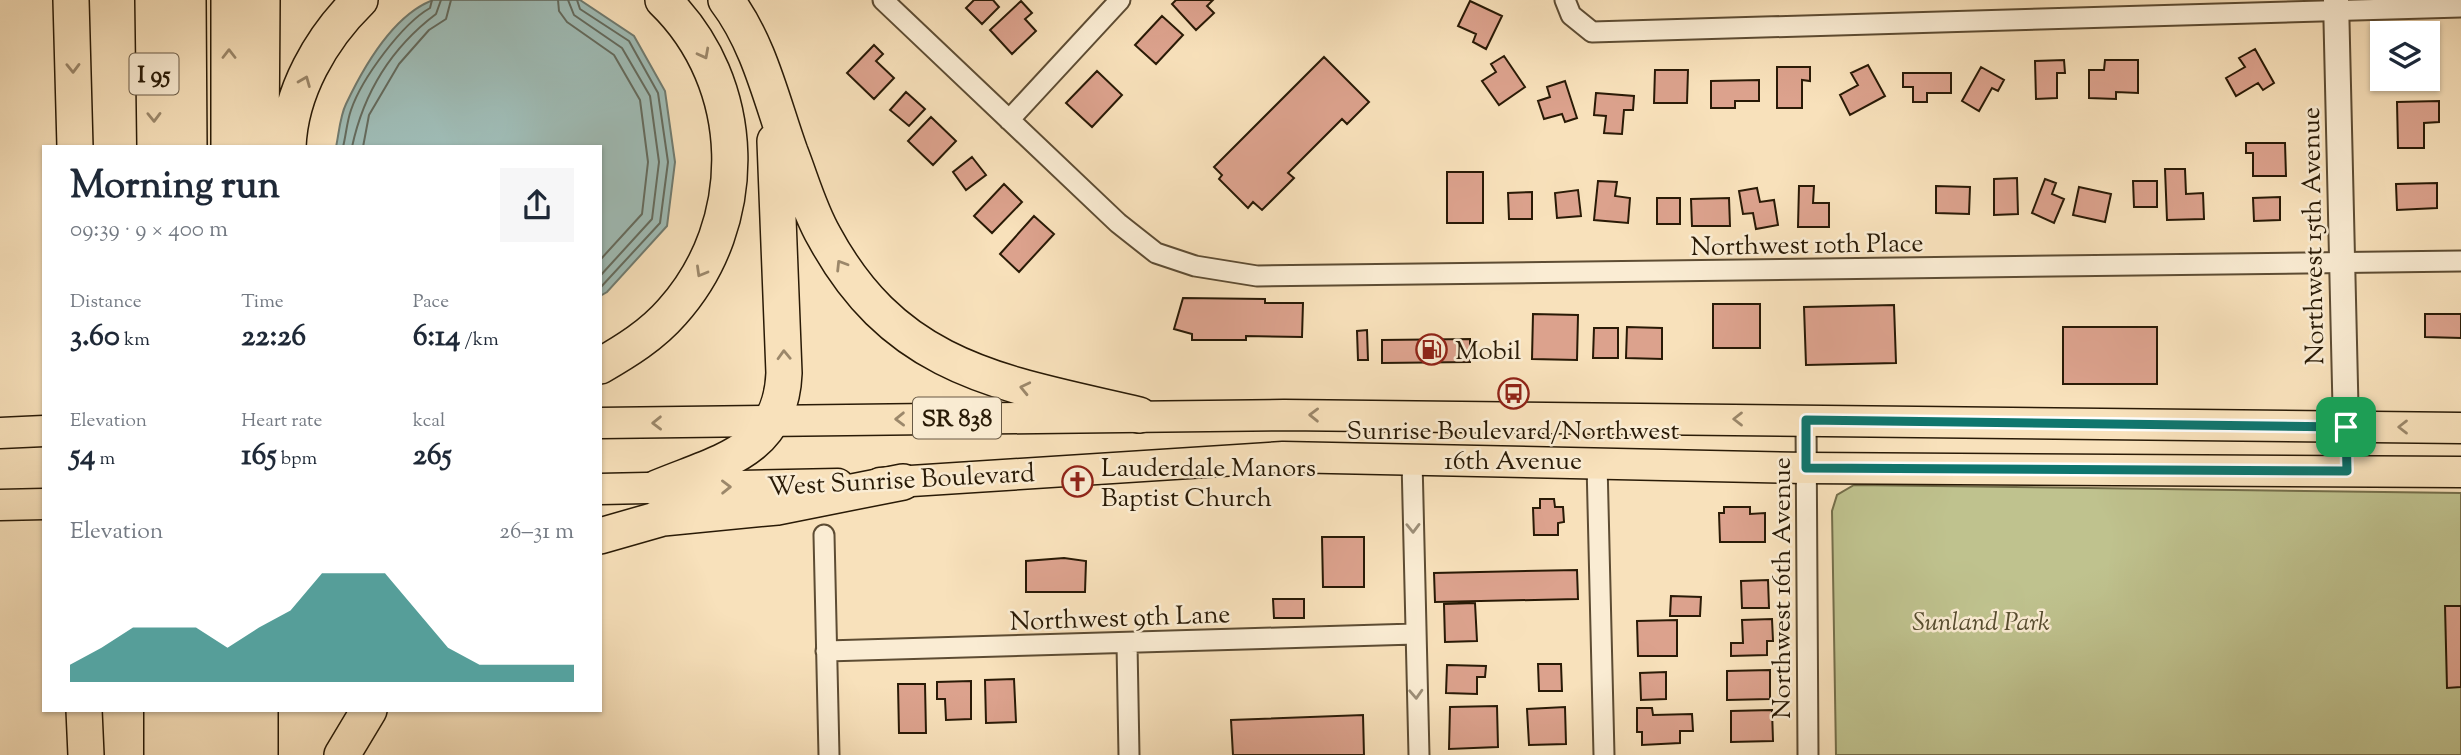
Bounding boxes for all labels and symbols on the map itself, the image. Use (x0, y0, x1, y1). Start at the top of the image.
one-way arrow (696, 47, 709, 59)
one-way arrow (221, 49, 237, 59)
road number: I 95 (130, 54, 178, 94)
one-way arrow (65, 63, 80, 74)
one-way arrow (296, 76, 310, 88)
street label: Northwest 15th Avenue (2294, 107, 2335, 365)
one-way arrow (147, 112, 162, 123)
street label: Northwest 10th Place (1690, 226, 1924, 267)
one-way arrow (836, 260, 849, 273)
one-way arrow (696, 264, 709, 277)
fuel station icon: Mobil (1415, 333, 1449, 367)
place label: Mobil (1455, 334, 1521, 371)
one-way arrow (776, 349, 791, 360)
bus stop icon: Sunrise Boulevard/Northwest 16th Avenue (1496, 377, 1530, 411)
one-way arrow (1019, 382, 1031, 396)
pin (2316, 397, 2376, 457)
road number: SR 838 (913, 398, 1001, 438)
one-way arrow (1309, 407, 1319, 423)
one-way arrow (894, 411, 904, 427)
one-way arrow (1732, 411, 1743, 427)
place label: Sunrise Boulevard/Northwest 16th Avenue (1347, 414, 1679, 481)
one-way arrow (651, 415, 661, 431)
one-way arrow (2398, 419, 2408, 435)
place label: Lauderdale Manors Baptist Church (1101, 451, 1316, 518)
street label: West Sunrise Boulevard (767, 456, 1036, 507)
street label: Northwest 16th Avenue (1765, 457, 1802, 719)
church icon: Lauderdale Manors Baptist Church (1061, 465, 1095, 499)
one-way arrow (720, 479, 731, 494)
one-way arrow (1405, 523, 1421, 534)
street label: Northwest 9th Lane (1009, 597, 1231, 642)
park label: Sunland Park (1912, 605, 2050, 642)
one-way arrow (1409, 689, 1424, 700)

